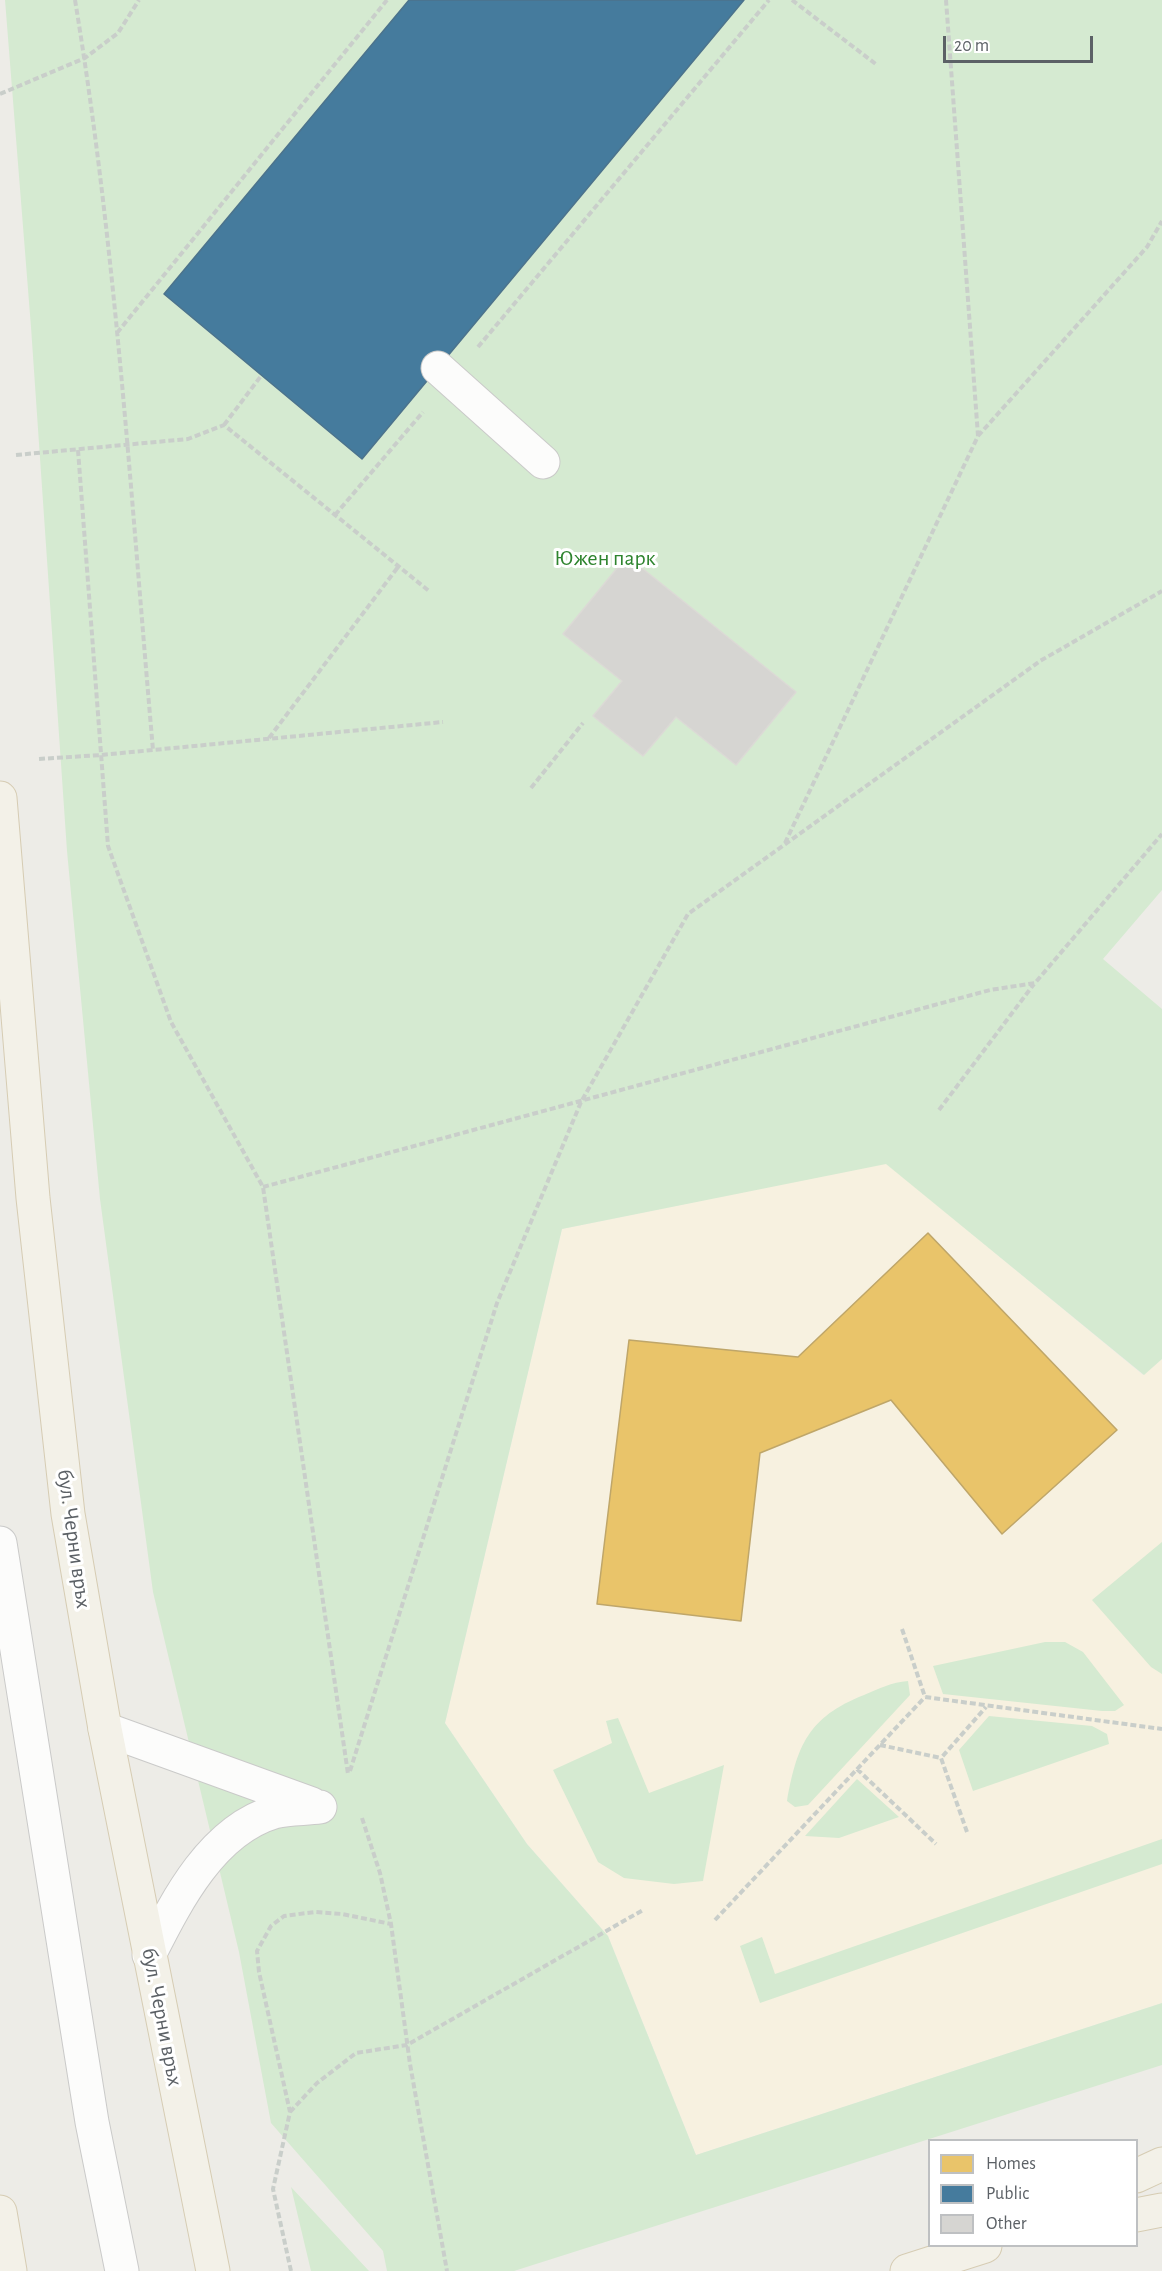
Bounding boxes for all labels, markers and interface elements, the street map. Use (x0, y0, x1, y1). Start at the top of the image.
scale bar (946, 24, 1096, 62)
text: 20 m (954, 37, 989, 55)
park label: Южен парк (554, 545, 656, 571)
street label: бул. Черни връх (51, 1468, 97, 1610)
street label: бул. Черни връх (136, 1946, 188, 2088)
legend (928, 2139, 1138, 2247)
text: Homes (986, 2155, 1036, 2173)
text: Public (986, 2185, 1029, 2203)
text: Other (986, 2215, 1027, 2233)

